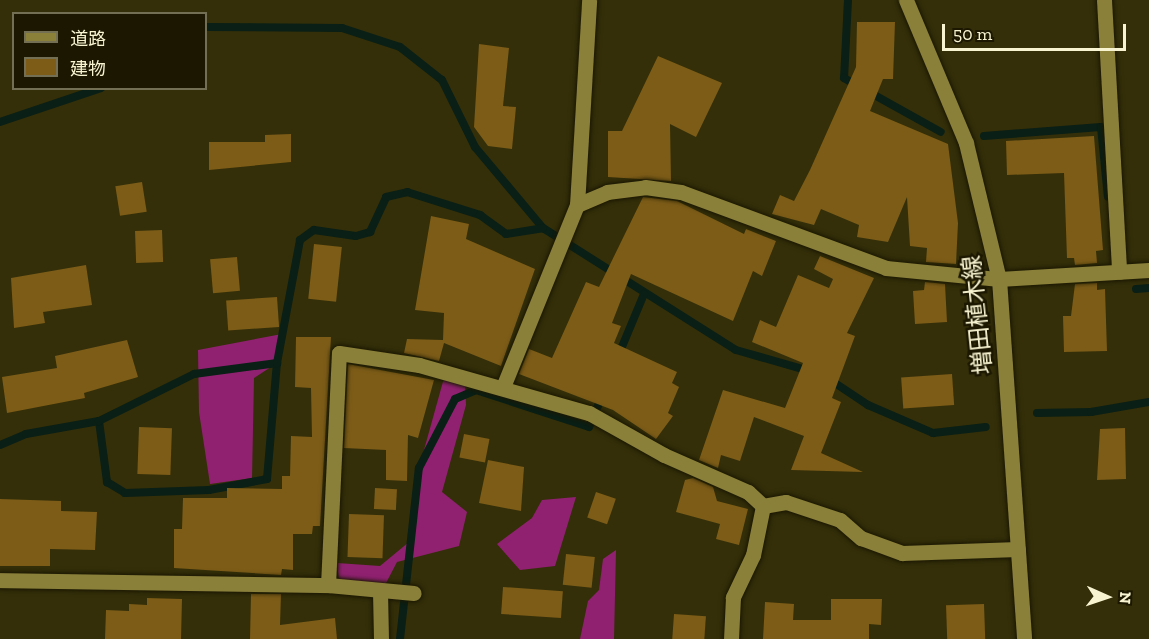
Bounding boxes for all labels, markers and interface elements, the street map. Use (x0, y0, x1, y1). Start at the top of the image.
legend (12, 12, 207, 90)
scale bar (945, 12, 1130, 50)
text: 50 m (953, 23, 992, 45)
text: 道路 (70, 28, 106, 50)
text: 建物 (70, 58, 106, 80)
street label: 増田植木線 (956, 254, 998, 376)
north arrow (1077, 567, 1137, 627)
text: N (1116, 591, 1135, 605)

